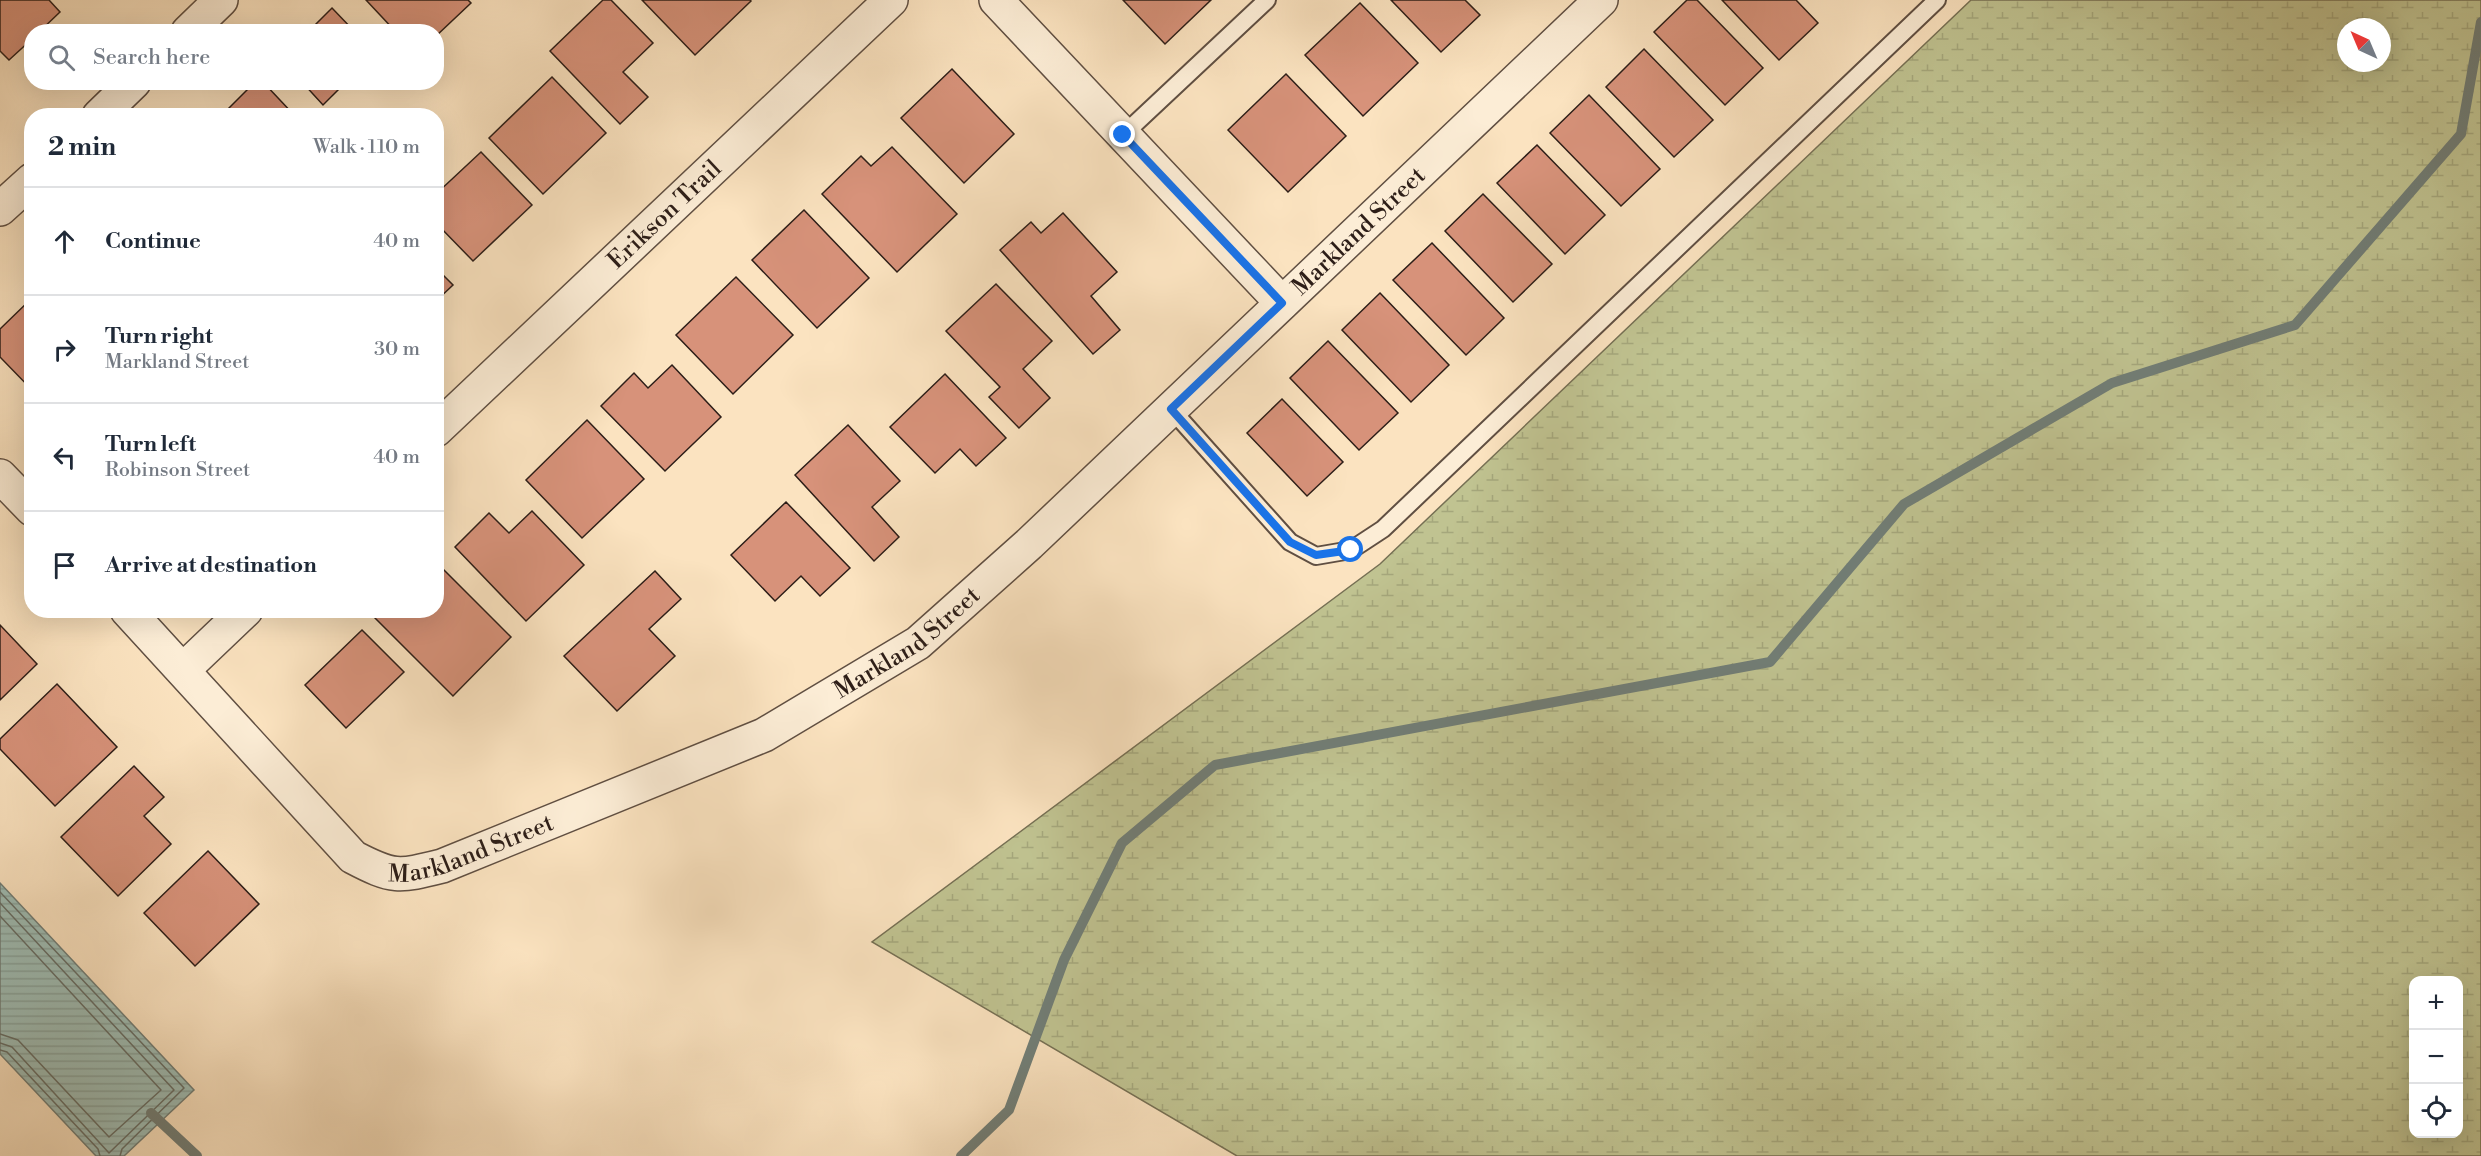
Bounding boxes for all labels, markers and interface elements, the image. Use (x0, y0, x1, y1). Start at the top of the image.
north arrow (2337, 18, 2391, 72)
search box (24, 24, 444, 90)
icon: search (45, 41, 78, 74)
text: Search here (93, 44, 210, 71)
route end (1109, 121, 1135, 147)
text: 2 min (48, 131, 116, 163)
text: Walk · 110 m (313, 135, 420, 160)
street label: Erikson Trail (602, 154, 728, 276)
street label: Markland Street (1286, 161, 1432, 302)
icon: ahead (48, 225, 81, 258)
text: Continue (105, 228, 201, 255)
text: 40 m (373, 229, 420, 254)
text: Turn right (105, 323, 213, 350)
icon: right (48, 333, 81, 366)
text: 30 m (374, 337, 420, 362)
text: Markland Street (105, 350, 249, 375)
text: Turn left (105, 431, 196, 458)
icon: left (48, 441, 81, 474)
text: 40 m (373, 445, 420, 470)
text: Robinson Street (105, 458, 250, 483)
route start (1337, 536, 1363, 562)
icon: arrive (48, 549, 81, 582)
text: Arrive at destination (105, 552, 317, 579)
street label: Markland Street (829, 580, 987, 706)
street label: Markland Street (388, 808, 559, 890)
map controls (2409, 976, 2463, 1138)
button: + (2409, 976, 2463, 1030)
button: − (2409, 1030, 2463, 1084)
button: locate (2409, 1084, 2463, 1138)

